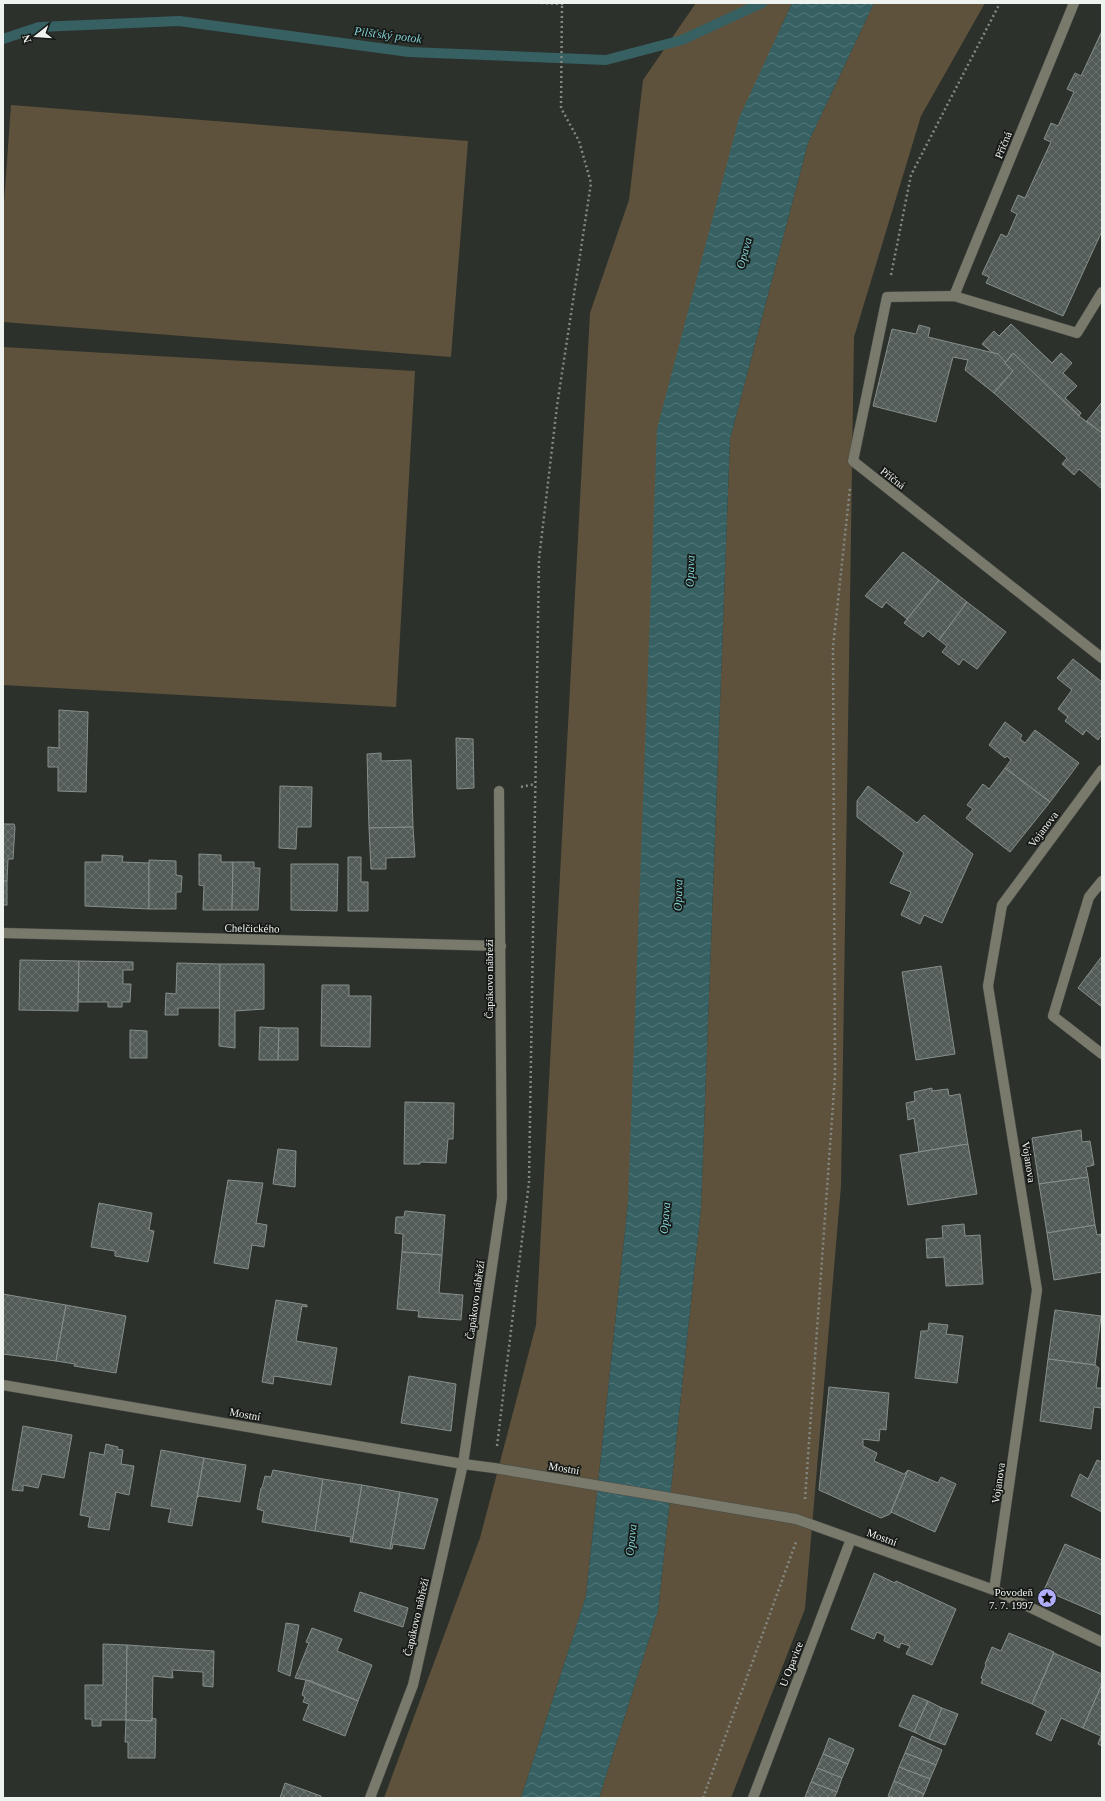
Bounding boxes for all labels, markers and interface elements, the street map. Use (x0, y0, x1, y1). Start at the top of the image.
north arrow (16, 16, 56, 56)
water label: Pilšťský potok (352, 24, 423, 46)
text: N (20, 33, 33, 44)
street label: Příčná (992, 130, 1014, 160)
water label: Opava (733, 236, 755, 270)
street label: Příčná (878, 465, 908, 491)
water label: Opava (682, 555, 698, 587)
street label: Vojanova (1026, 809, 1060, 849)
water label: Opava (670, 879, 686, 911)
street label: Chelčického (224, 922, 280, 934)
street label: Čapákovo nábřeží (483, 939, 495, 1019)
street label: Vojanova (1020, 1141, 1038, 1183)
water label: Opava (657, 1201, 673, 1235)
street label: Čapákovo nábřeží (464, 1260, 486, 1340)
street label: Mostní (229, 1405, 261, 1423)
street label: Mostní (548, 1460, 580, 1476)
street label: Vojanova (989, 1462, 1007, 1504)
water label: Opava (622, 1523, 640, 1557)
street label: Mostní (865, 1526, 899, 1548)
street label: Čapákovo nábřeží (401, 1577, 431, 1657)
place label: Povodeň 7. 7. 1997 (989, 1586, 1034, 1611)
place icon: Povodeň 7. 7. 1997 (1036, 1587, 1058, 1609)
street label: U Opavice (777, 1640, 805, 1688)

